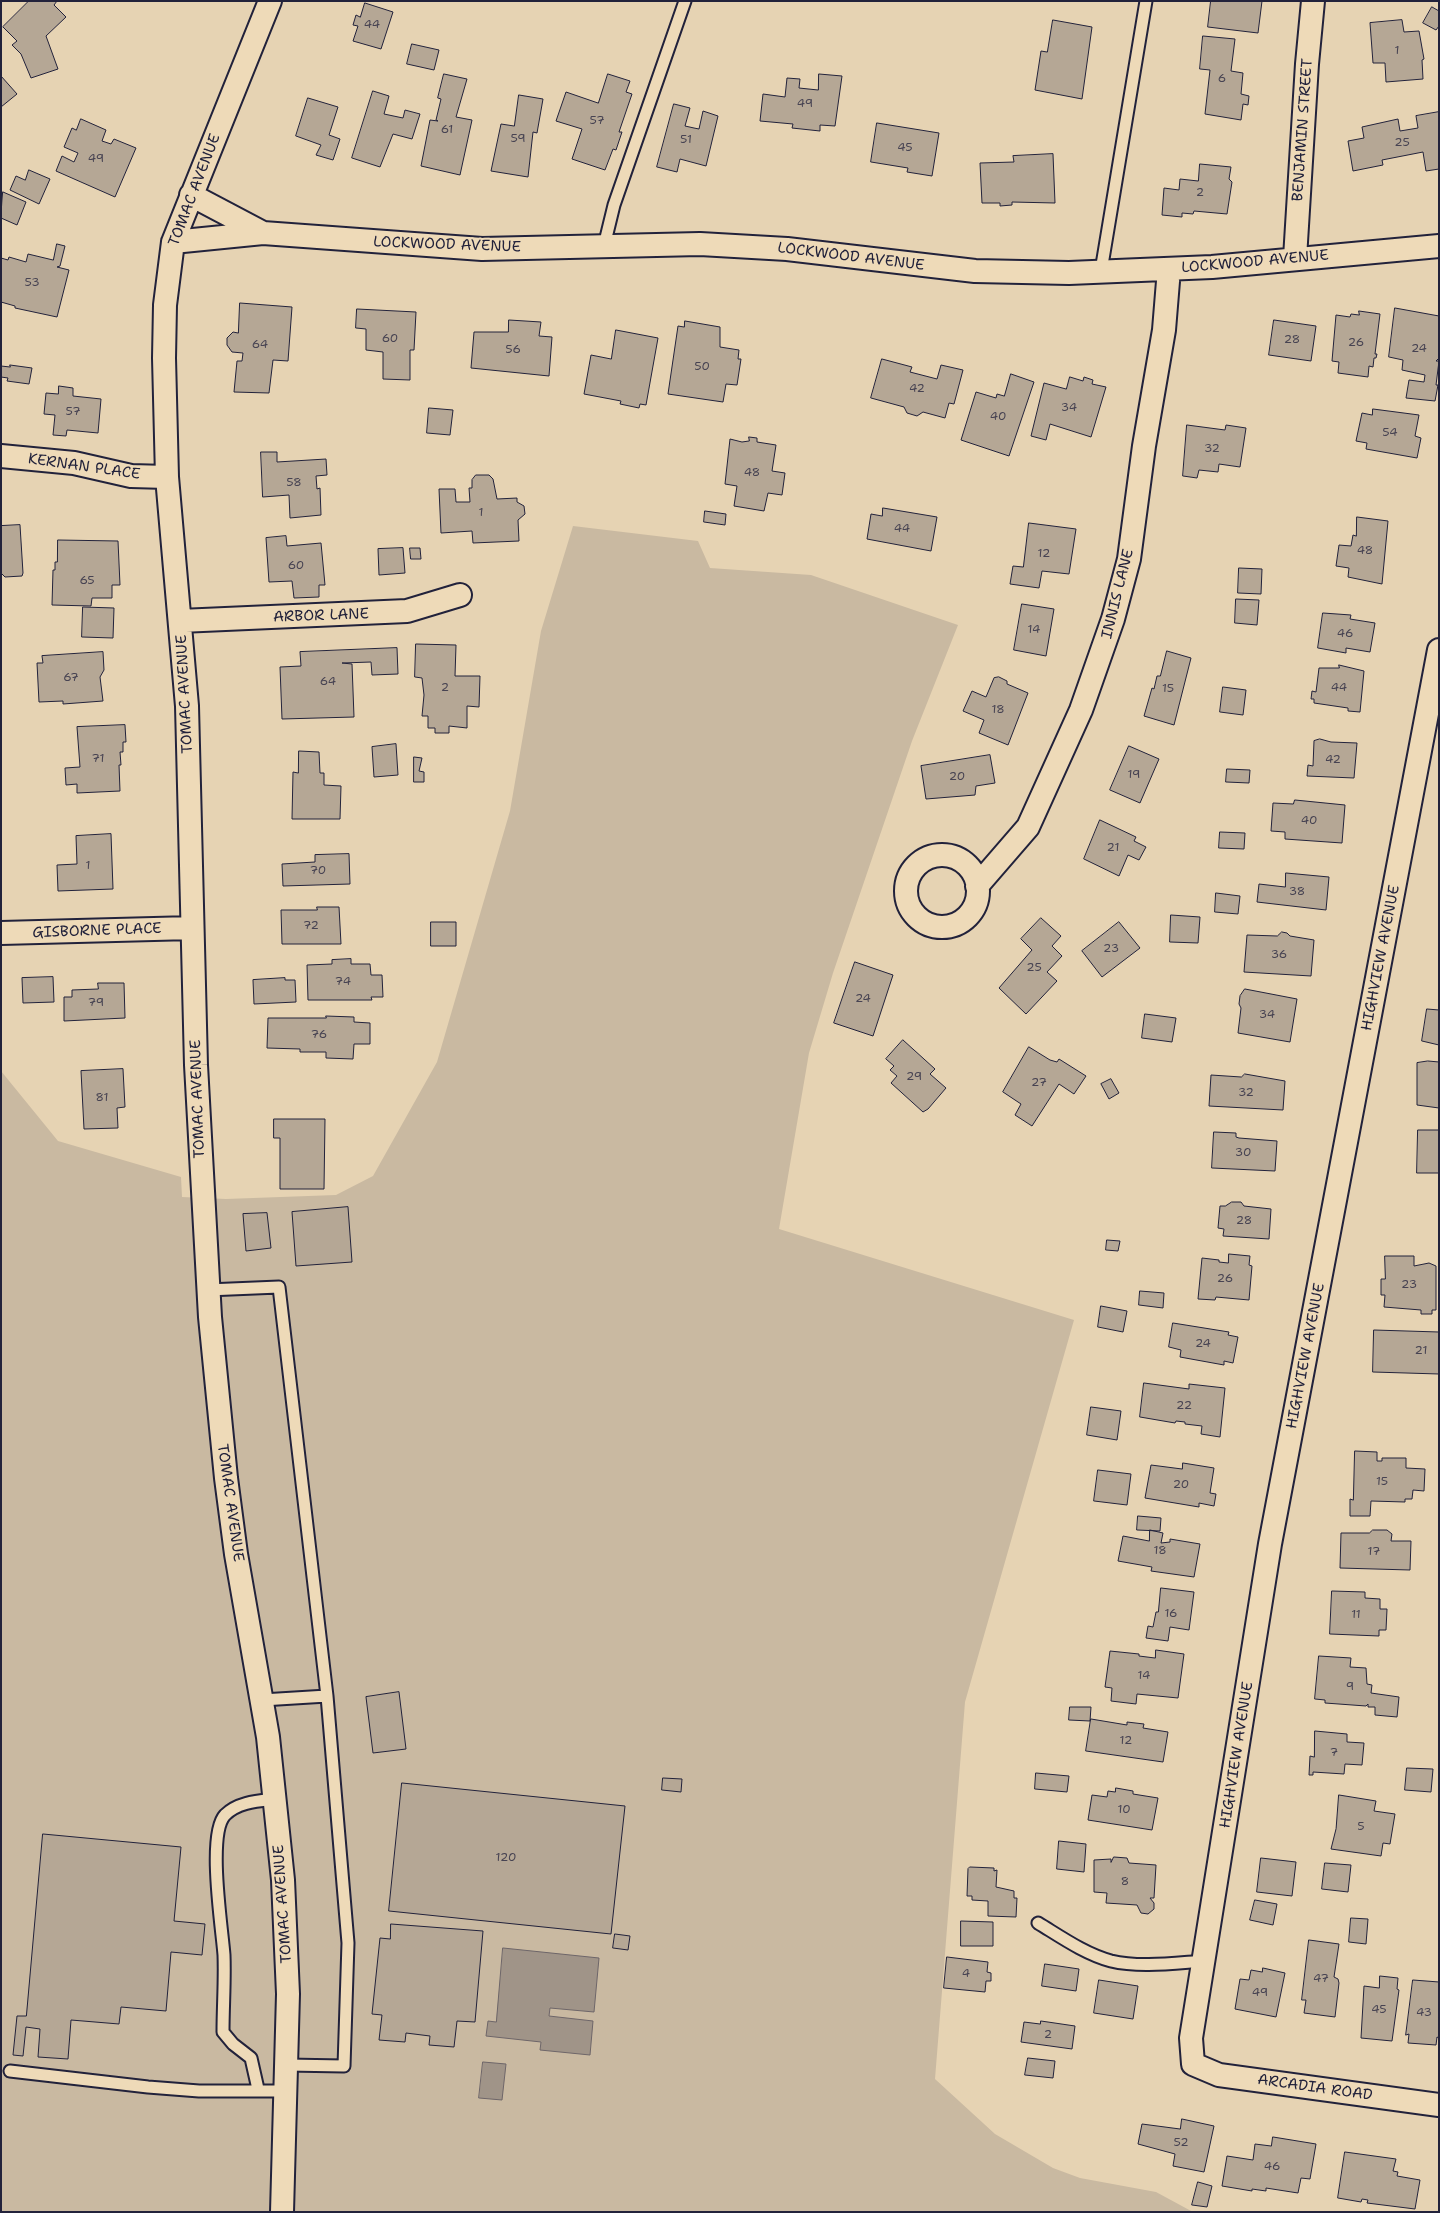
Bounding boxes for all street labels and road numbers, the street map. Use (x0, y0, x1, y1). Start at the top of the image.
street label: BENJAMIN STREET (1289, 58, 1317, 202)
street label: TOMAC AVENUE (165, 131, 225, 249)
street label: LOCKWOOD AVENUE (373, 233, 521, 257)
street label: LOCKWOOD AVENUE (776, 239, 926, 275)
street label: LOCKWOOD AVENUE (1181, 247, 1329, 277)
street label: KERNAN PLACE (27, 450, 141, 484)
street label: INNIS LANE (1098, 547, 1138, 641)
street label: ARBOR LANE (273, 605, 369, 627)
street label: TOMAC AVENUE (173, 634, 197, 754)
street label: HIGHVIEW AVENUE (1358, 884, 1404, 1032)
street label: GISBORNE PLACE (32, 920, 162, 942)
street label: TOMAC AVENUE (187, 1039, 209, 1159)
street label: HIGHVIEW AVENUE (1283, 1282, 1329, 1430)
street label: TOMAC AVENUE (213, 1443, 247, 1563)
street label: HIGHVIEW AVENUE (1217, 1680, 1257, 1830)
street label: TOMAC AVENUE (270, 1844, 296, 1964)
street label: ARCADIA ROAD (1256, 2071, 1374, 2105)

